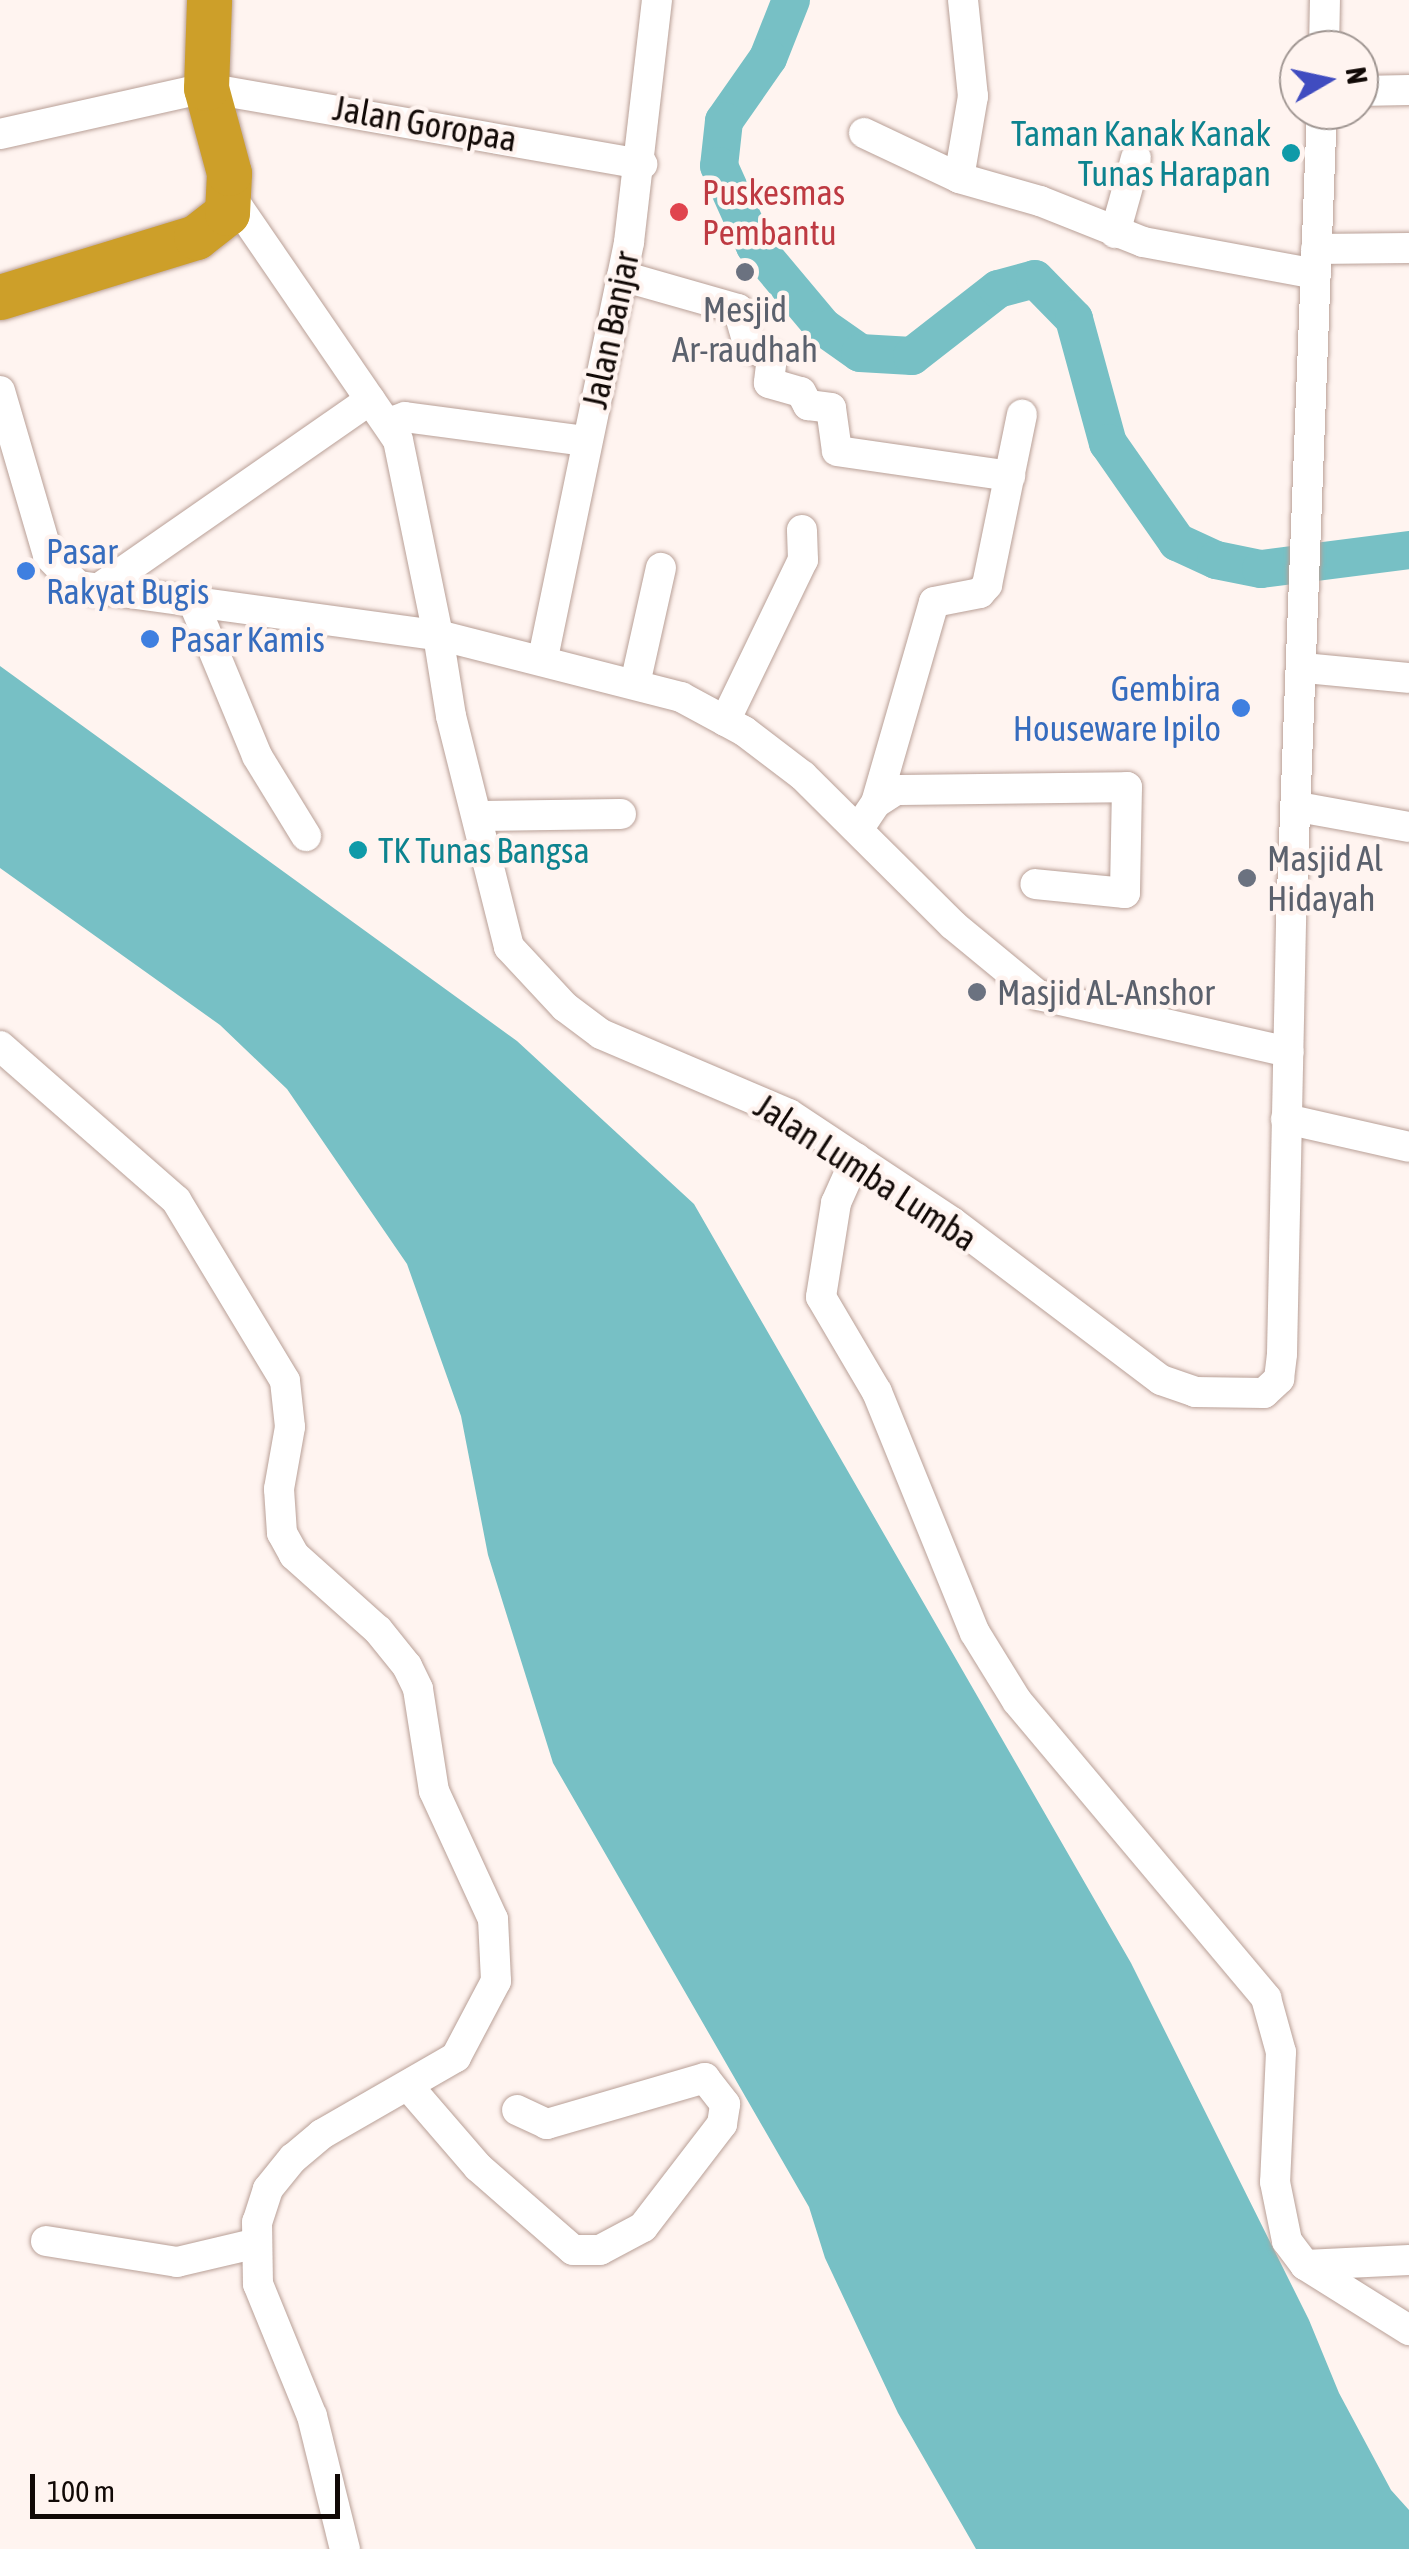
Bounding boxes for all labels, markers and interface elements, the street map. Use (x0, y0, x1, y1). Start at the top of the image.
north arrow (1279, 30, 1379, 130)
text: N (1340, 65, 1374, 86)
street label: Jalan Goropaa (330, 86, 520, 160)
place label: Taman Kanak Kanak Tunas Harapan (1011, 112, 1271, 194)
marker: Taman Kanak Kanak Tunas Harapan (1280, 142, 1302, 164)
place label: Puskesmas Pembantu (702, 171, 845, 253)
marker: Puskesmas Pembantu (666, 199, 692, 225)
street label: Jalan Banjar (573, 248, 647, 412)
marker: Mesjid Ar-raudhah (734, 261, 756, 283)
place label: Mesjid Ar-raudhah (672, 288, 818, 370)
place label: Pasar Rakyat Bugis (46, 530, 209, 612)
marker: Pasar Rakyat Bugis (15, 560, 37, 582)
place label: Pasar Kamis (170, 618, 325, 660)
marker: Pasar Kamis (139, 628, 161, 650)
place label: Gembira Houseware Ipilo (1013, 667, 1221, 749)
marker: Gembira Houseware Ipilo (1230, 697, 1252, 719)
place label: TK Tunas Bangsa (378, 829, 590, 871)
place label: Masjid Al Hidayah (1267, 837, 1383, 919)
marker: TK Tunas Bangsa (347, 839, 369, 861)
marker: Masjid Al Hidayah (1236, 867, 1258, 889)
place label: Masjid AL-Anshor (997, 971, 1214, 1013)
marker: Masjid AL-Anshor (966, 981, 988, 1003)
street label: Jalan Lumba Lumba (747, 1085, 985, 1259)
scale bar (35, 2454, 345, 2516)
text: 100 m (47, 2474, 115, 2508)

